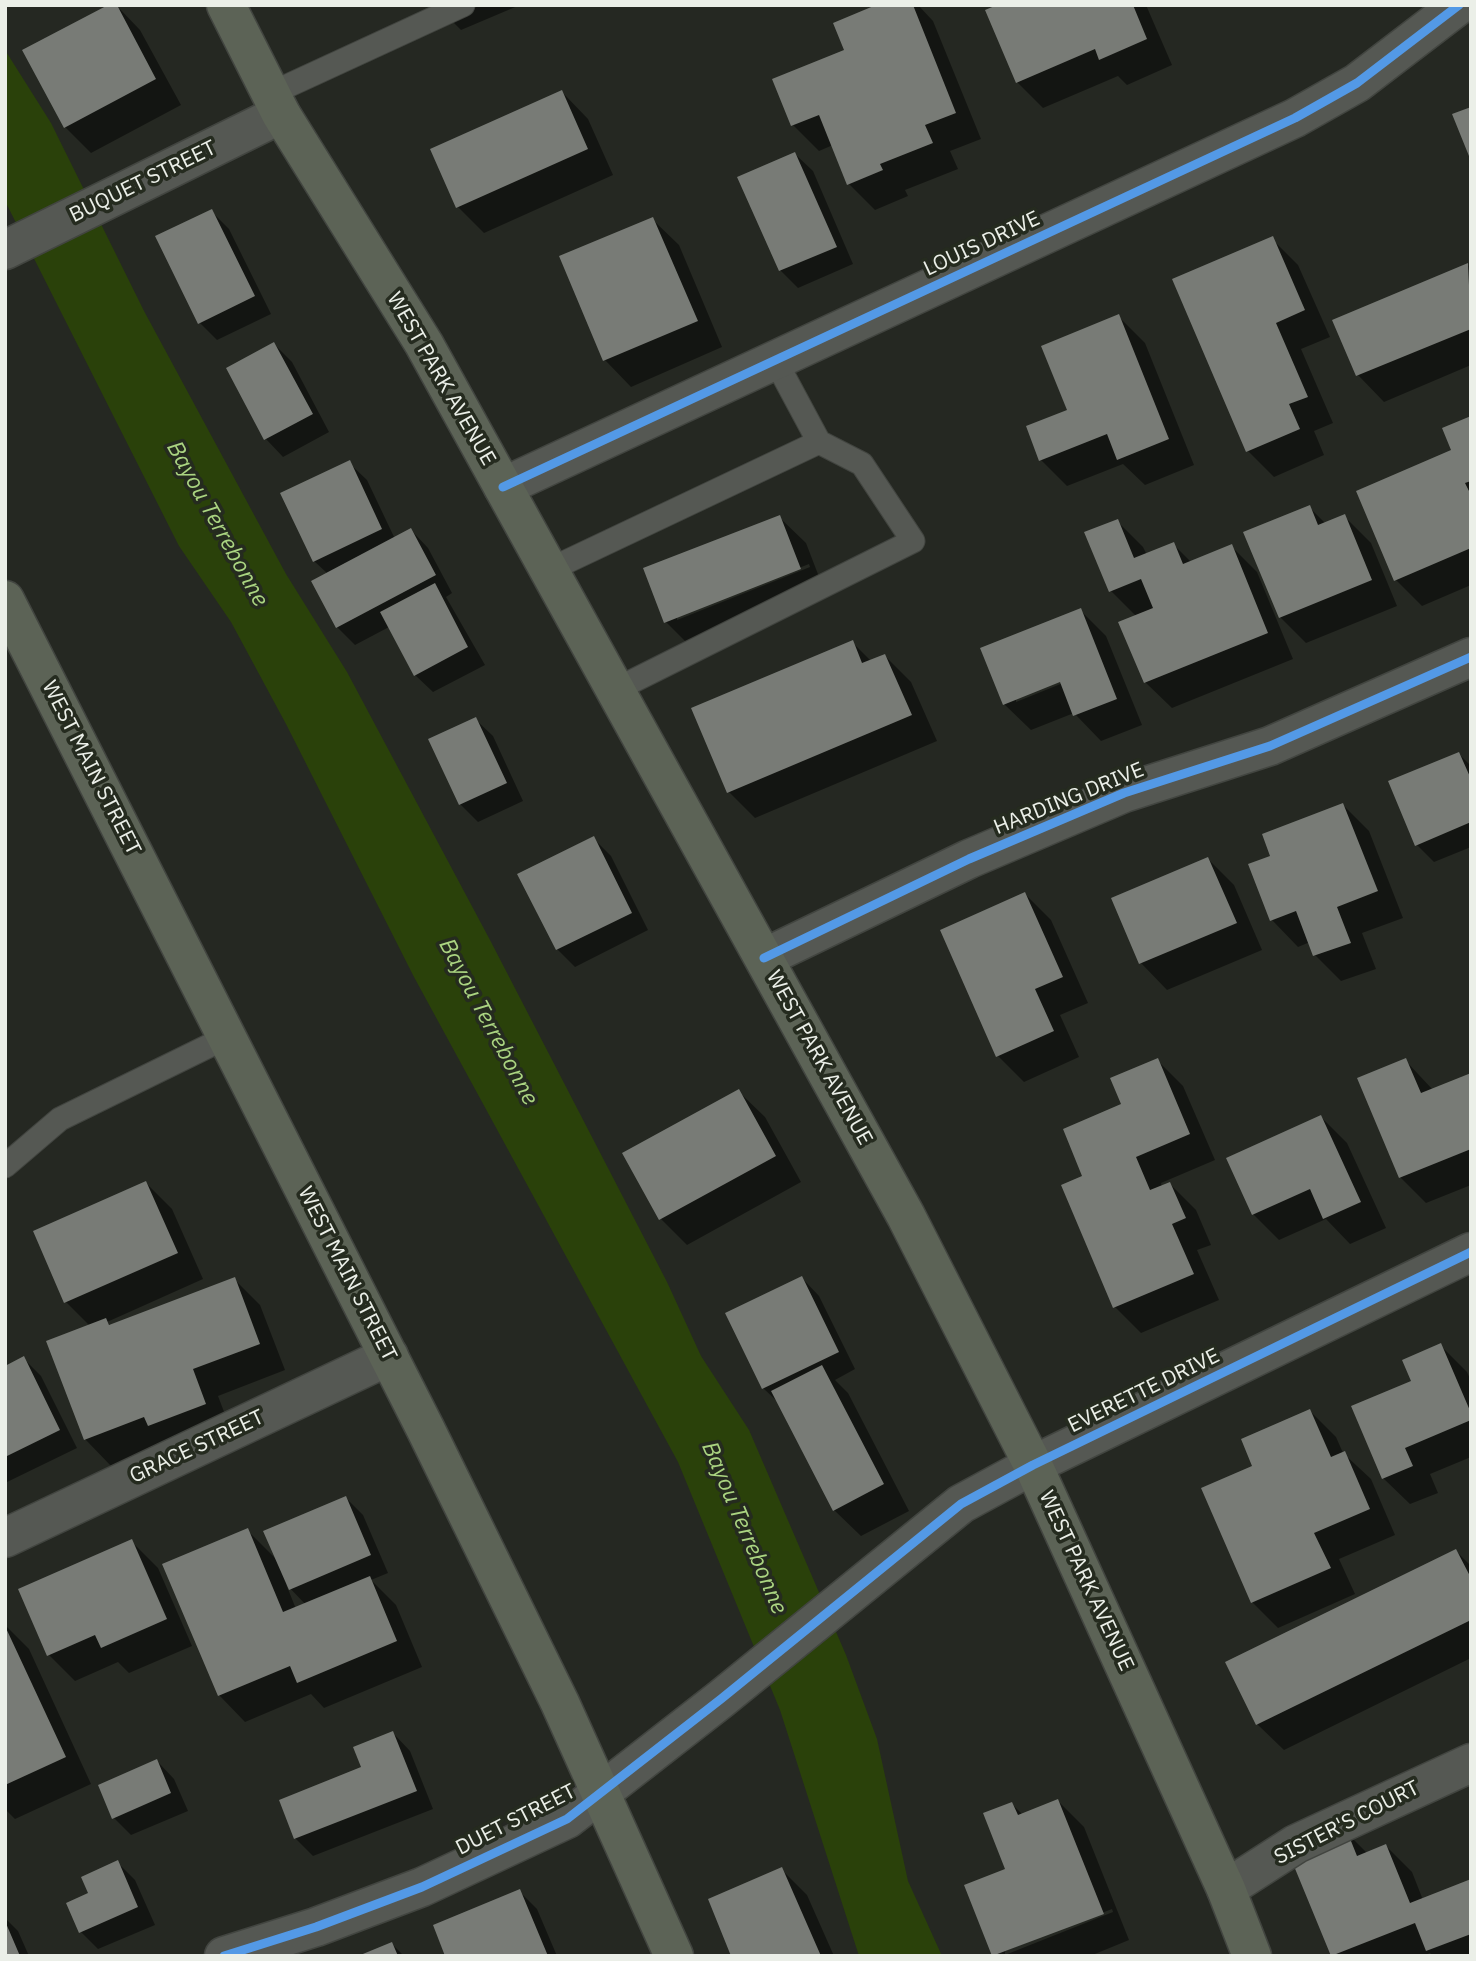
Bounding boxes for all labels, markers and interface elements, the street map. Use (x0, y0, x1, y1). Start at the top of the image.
street label: BUQUET STREET (66, 136, 220, 228)
street label: LOUIS DRIVE (920, 206, 1044, 282)
street label: WEST PARK AVENUE (381, 288, 501, 470)
water label: Bayou Terrebonne (160, 437, 274, 611)
street label: WEST MAIN STREET (36, 677, 146, 859)
street label: HARDING DRIVE (990, 757, 1148, 841)
water label: Bayou Terrebonne (432, 934, 544, 1110)
street label: WEST PARK AVENUE (761, 966, 877, 1150)
street label: WEST MAIN STREET (292, 1183, 402, 1365)
street label: EVERETTE DRIVE (1064, 1343, 1224, 1439)
street label: GRACE STREET (126, 1405, 268, 1489)
water label: Bayou Terrebonne (695, 1438, 793, 1618)
street label: WEST PARK AVENUE (1033, 1487, 1139, 1675)
street label: SISTER'S COURT (1270, 1776, 1424, 1870)
street label: DUET STREET (452, 1779, 580, 1861)

